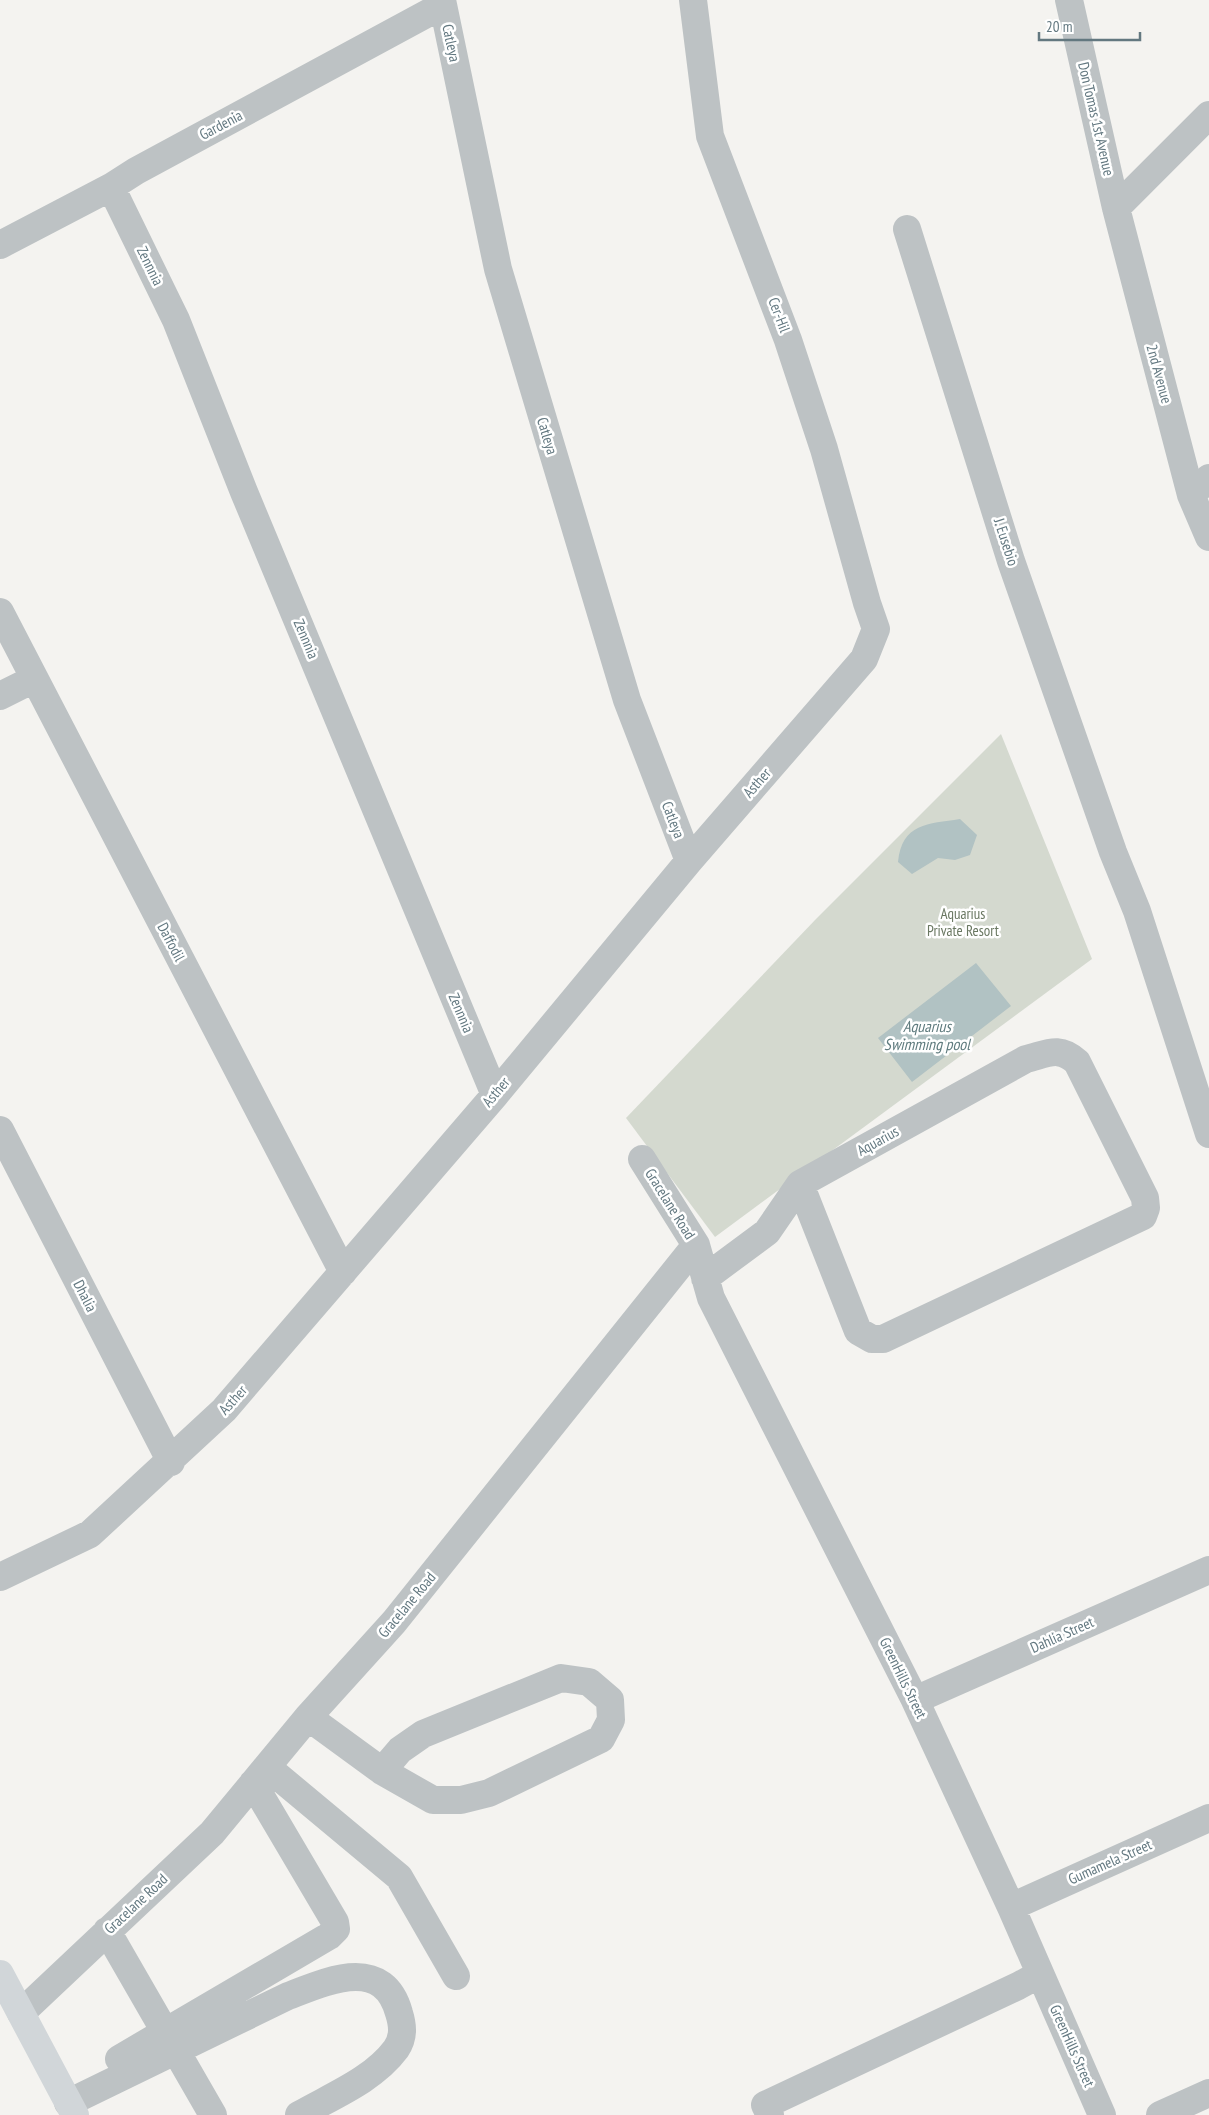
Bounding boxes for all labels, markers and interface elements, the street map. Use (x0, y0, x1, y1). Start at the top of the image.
scale bar (1039, 10, 1140, 42)
text: 20 m (1046, 17, 1072, 36)
street label: Catleya (438, 22, 465, 63)
street label: Don Tomas 1st Avenue (1074, 60, 1119, 178)
street label: Gardenia (196, 105, 246, 144)
street label: Zennnia (133, 243, 168, 288)
street label: Cer-Hil (764, 295, 795, 335)
street label: 2nd Avenue (1142, 342, 1176, 406)
street label: Catleya (533, 415, 562, 457)
street label: J. Eusebio (990, 515, 1023, 568)
street label: Zennnia (290, 616, 323, 661)
street label: Asther (739, 763, 775, 801)
street label: Catleya (658, 799, 689, 841)
park label: Aquarius Private Resort (927, 904, 999, 940)
street label: Daffodil (153, 919, 190, 965)
street label: Zennnia (445, 990, 478, 1035)
water label: Aquarius Swimming pool (884, 1016, 971, 1054)
street label: Asther (478, 1072, 514, 1111)
street label: Aquarius (854, 1121, 902, 1160)
street label: Gracelane Road (641, 1165, 700, 1243)
street label: Dhalia (69, 1277, 101, 1315)
street label: Asther (214, 1380, 251, 1418)
street label: Gracelane Road (374, 1568, 440, 1641)
street label: Dahlia Street (1027, 1612, 1096, 1657)
street label: GreenHills Street (876, 1634, 931, 1721)
street label: Gumamela Street (1065, 1835, 1154, 1888)
street label: Gracelane Road (100, 1869, 171, 1938)
street label: GreenHills Street (1046, 2002, 1099, 2090)

